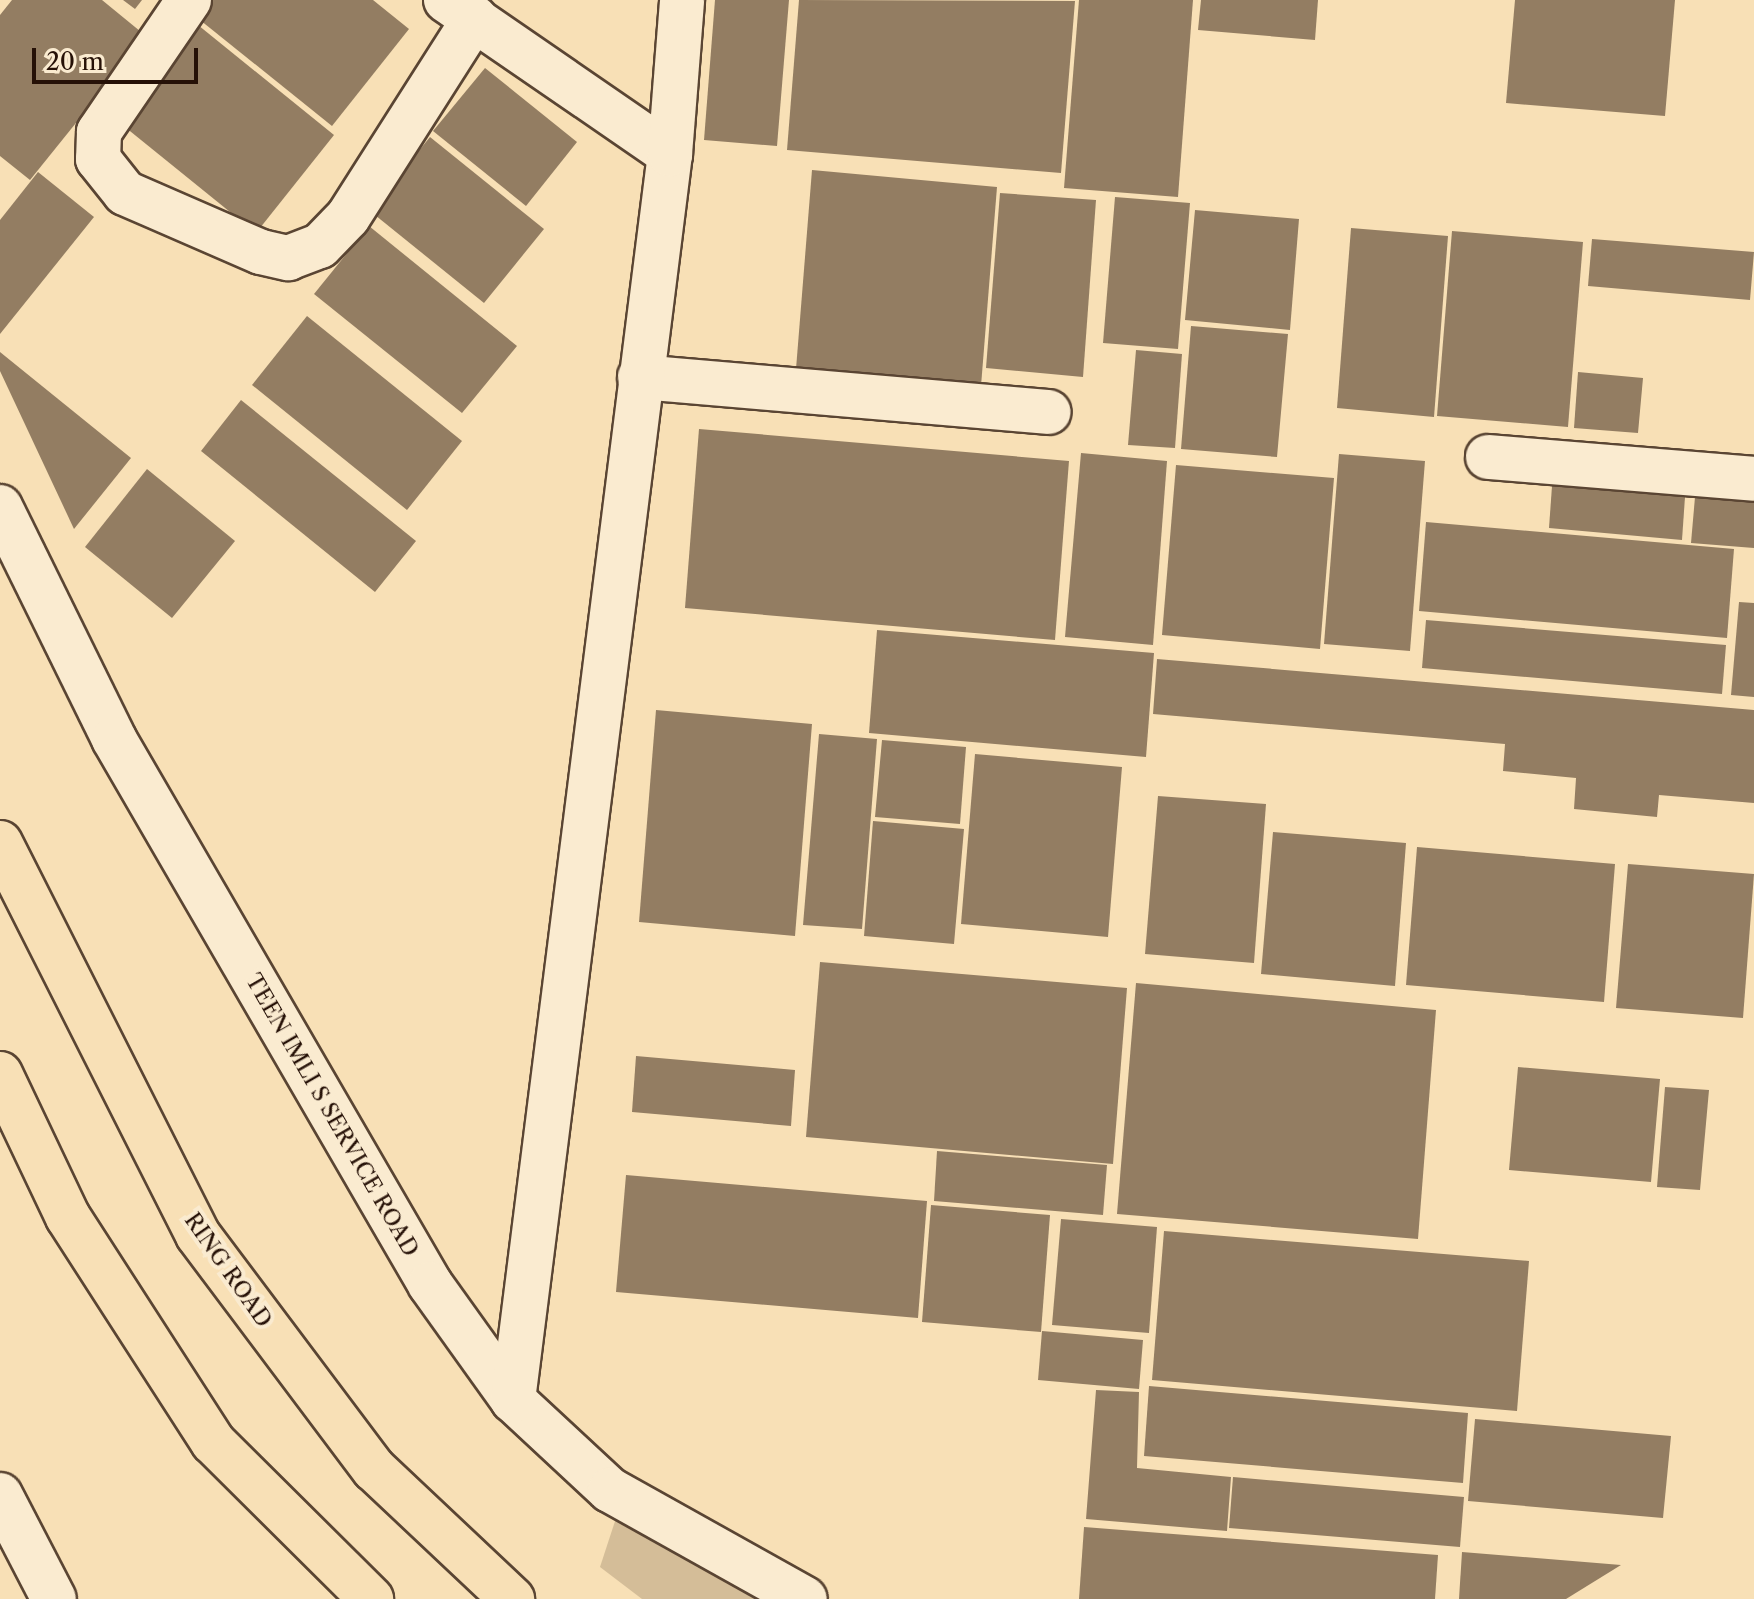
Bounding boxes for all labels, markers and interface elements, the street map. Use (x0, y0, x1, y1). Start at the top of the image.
scale bar (36, 32, 202, 82)
text: 20 m (46, 47, 104, 76)
street label: TEEN IMLI S SERVICE ROAD (240, 969, 424, 1261)
street label: RING ROAD (179, 1208, 277, 1332)

